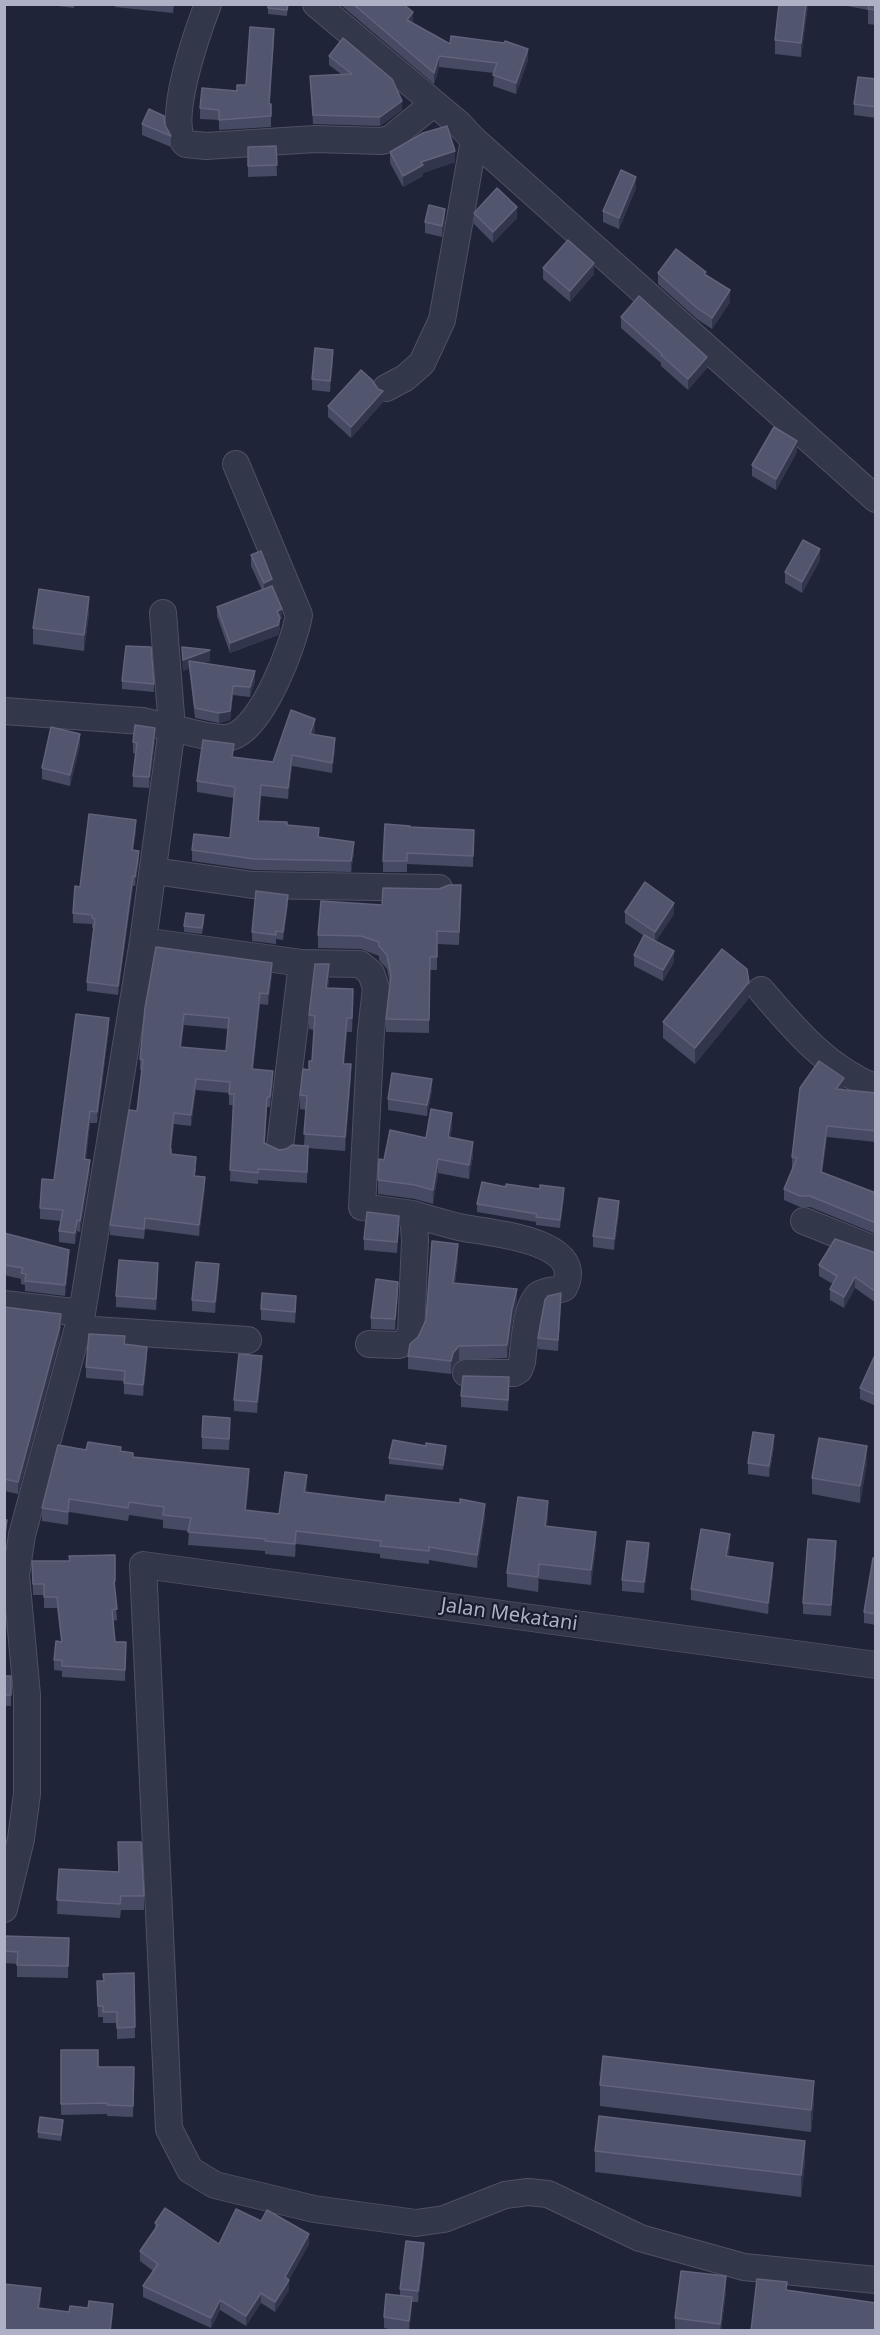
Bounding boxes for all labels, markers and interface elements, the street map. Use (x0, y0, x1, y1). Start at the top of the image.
street label: Jalan Mekatani (439, 1594, 579, 1636)

